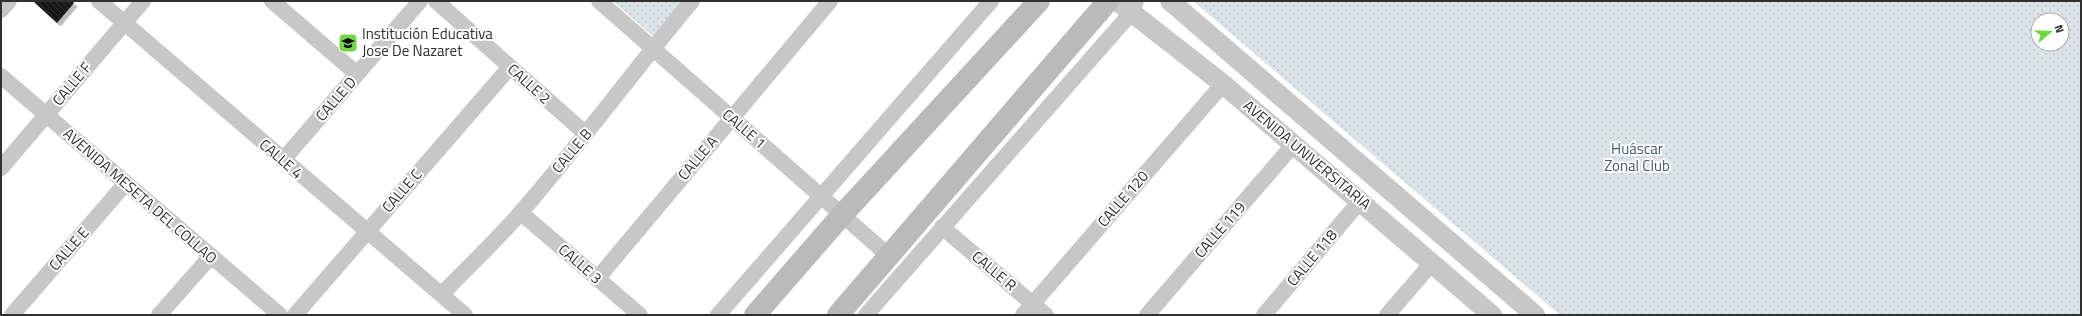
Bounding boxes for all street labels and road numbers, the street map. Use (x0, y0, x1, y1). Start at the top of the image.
street label: CALLE F (46, 57, 97, 111)
street label: CALLE 2 (503, 58, 556, 109)
street label: CALLE D (310, 71, 362, 126)
street label: AVENIDA UNIVERSITARIA (1238, 94, 1376, 215)
street label: CALLE 1 (717, 103, 771, 154)
street label: AVENIDA MESETA DEL COLLAO (58, 122, 222, 269)
street label: CALLE B (546, 123, 597, 178)
street label: CALLE A (672, 130, 723, 185)
street label: CALLE 4 (254, 133, 308, 184)
street label: CALLE C (376, 164, 427, 218)
street label: CALLE 120 (1092, 165, 1154, 232)
street label: CALLE 119 (1189, 196, 1251, 263)
street label: CALLE E (43, 222, 94, 276)
street label: CALLE 118 (1281, 224, 1342, 291)
street label: CALLE 3 (553, 238, 607, 289)
street label: CALLE R (967, 245, 1022, 296)

